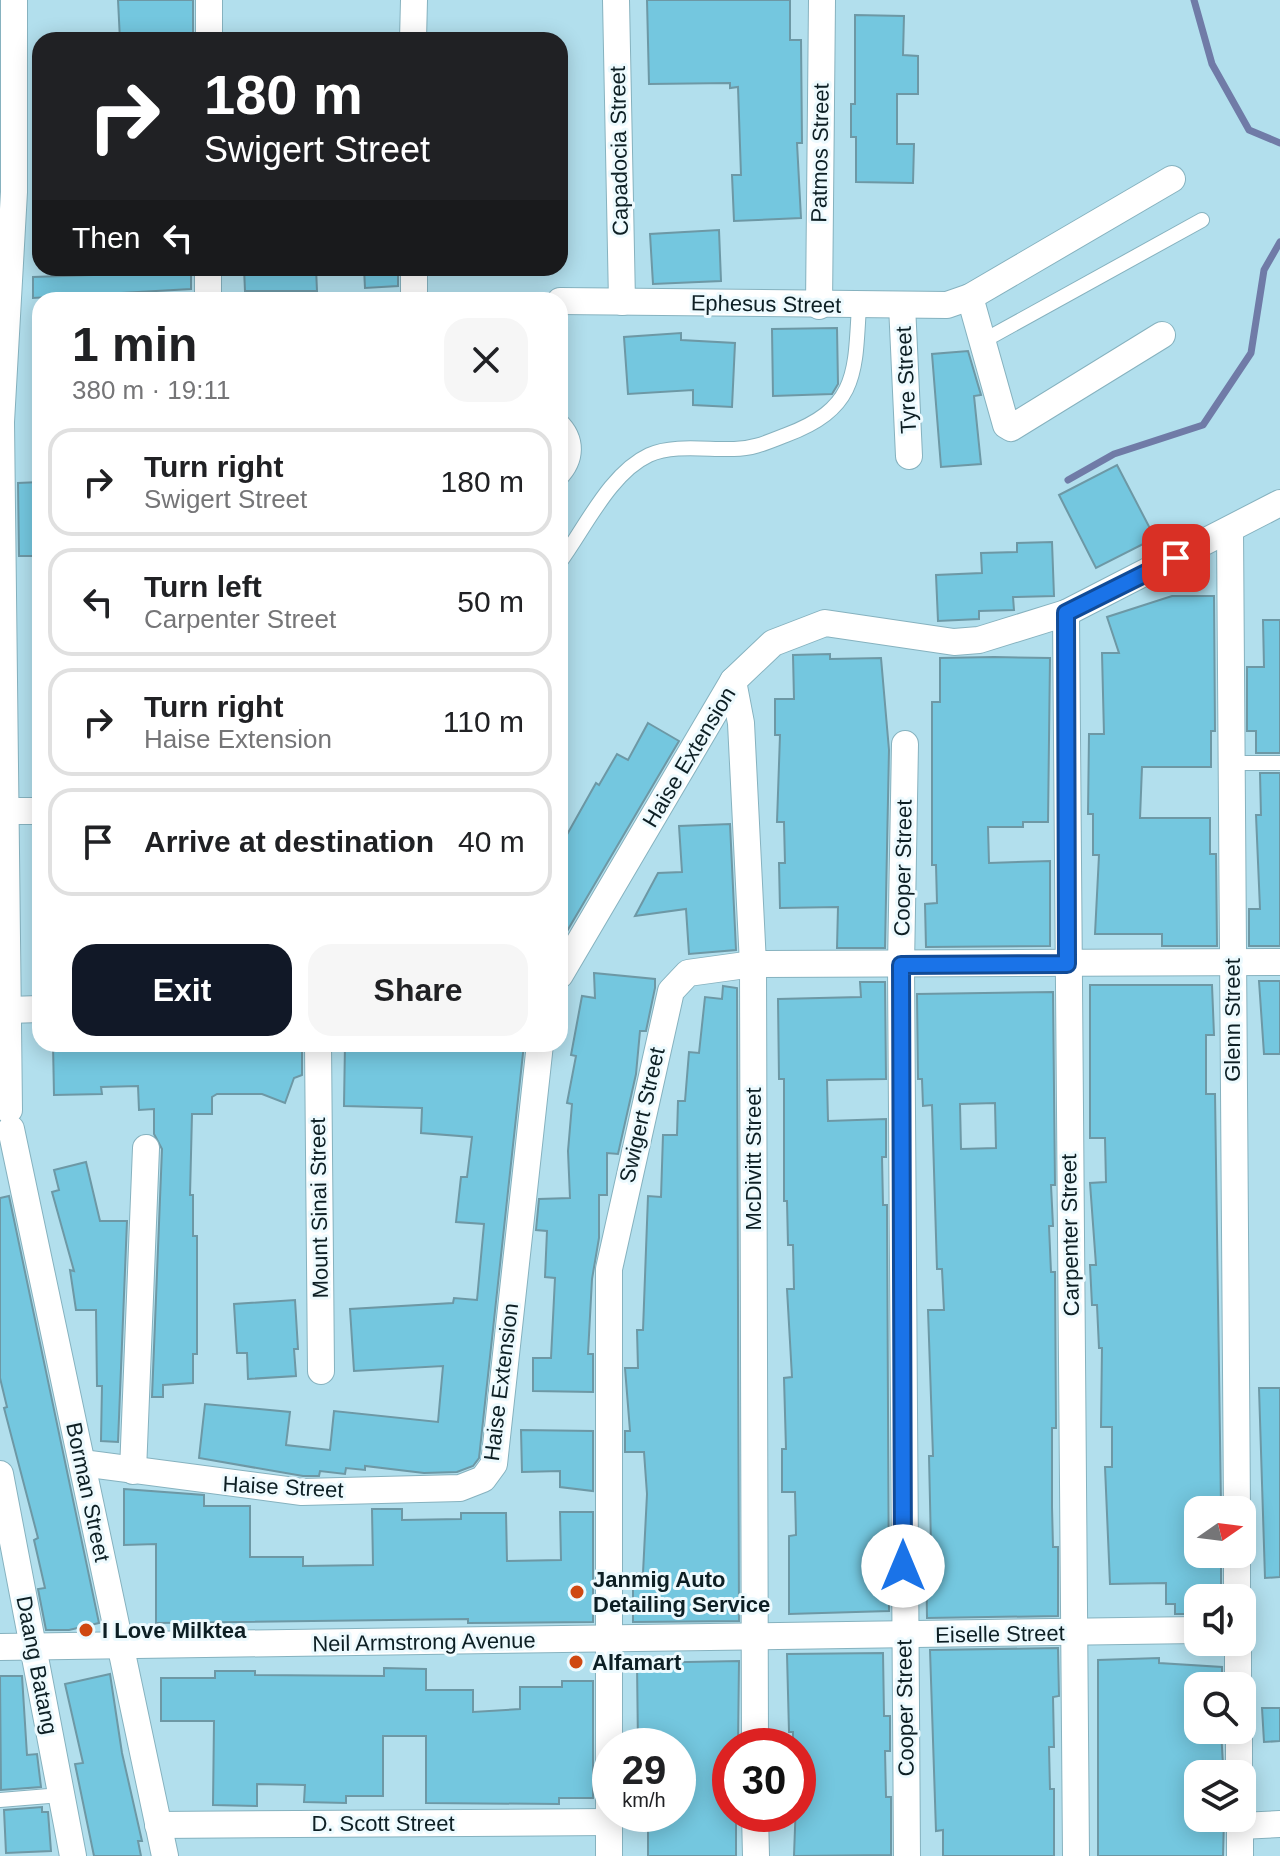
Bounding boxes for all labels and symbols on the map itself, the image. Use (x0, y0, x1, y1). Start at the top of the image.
street label: Capadocia Street (605, 66, 633, 236)
street label: Patmos Street (806, 83, 834, 223)
street label: Ephesus Street (691, 290, 841, 318)
street label: Tyre Street (891, 326, 921, 434)
pin (1142, 524, 1210, 592)
street label: Haise Extension (637, 682, 741, 832)
street label: Cooper Street (889, 799, 917, 937)
street label: Glenn Street (1220, 958, 1245, 1082)
street label: Swigert Street (614, 1045, 670, 1185)
street label: McDivitt Street (741, 1087, 766, 1231)
street label: Mount Sinai Street (305, 1117, 333, 1299)
street label: Carpenter Street (1056, 1153, 1084, 1317)
street label: Haise Extension (479, 1302, 523, 1462)
street label: Borman Street (61, 1420, 115, 1564)
street label: Haise Street (222, 1471, 344, 1503)
north arrow (1184, 1496, 1256, 1568)
position arrow (861, 1524, 945, 1608)
place label: Janmig Auto Detailing Service (593, 1567, 770, 1617)
marker: Janmig Auto Detailing Service (568, 1583, 586, 1601)
street label: Daang Batang (11, 1594, 63, 1736)
place label: I Love Milktea (102, 1618, 247, 1643)
street label: Eiselle Street (935, 1620, 1065, 1648)
marker: I Love Milktea (77, 1621, 95, 1639)
street label: Neil Armstrong Avenue (312, 1628, 536, 1656)
street label: Cooper Street (891, 1639, 919, 1777)
place label: Alfamart (592, 1650, 682, 1675)
marker: Alfamart (567, 1653, 585, 1671)
speed limit sign: 30 (712, 1728, 816, 1832)
street label: D. Scott Street (311, 1811, 455, 1836)

